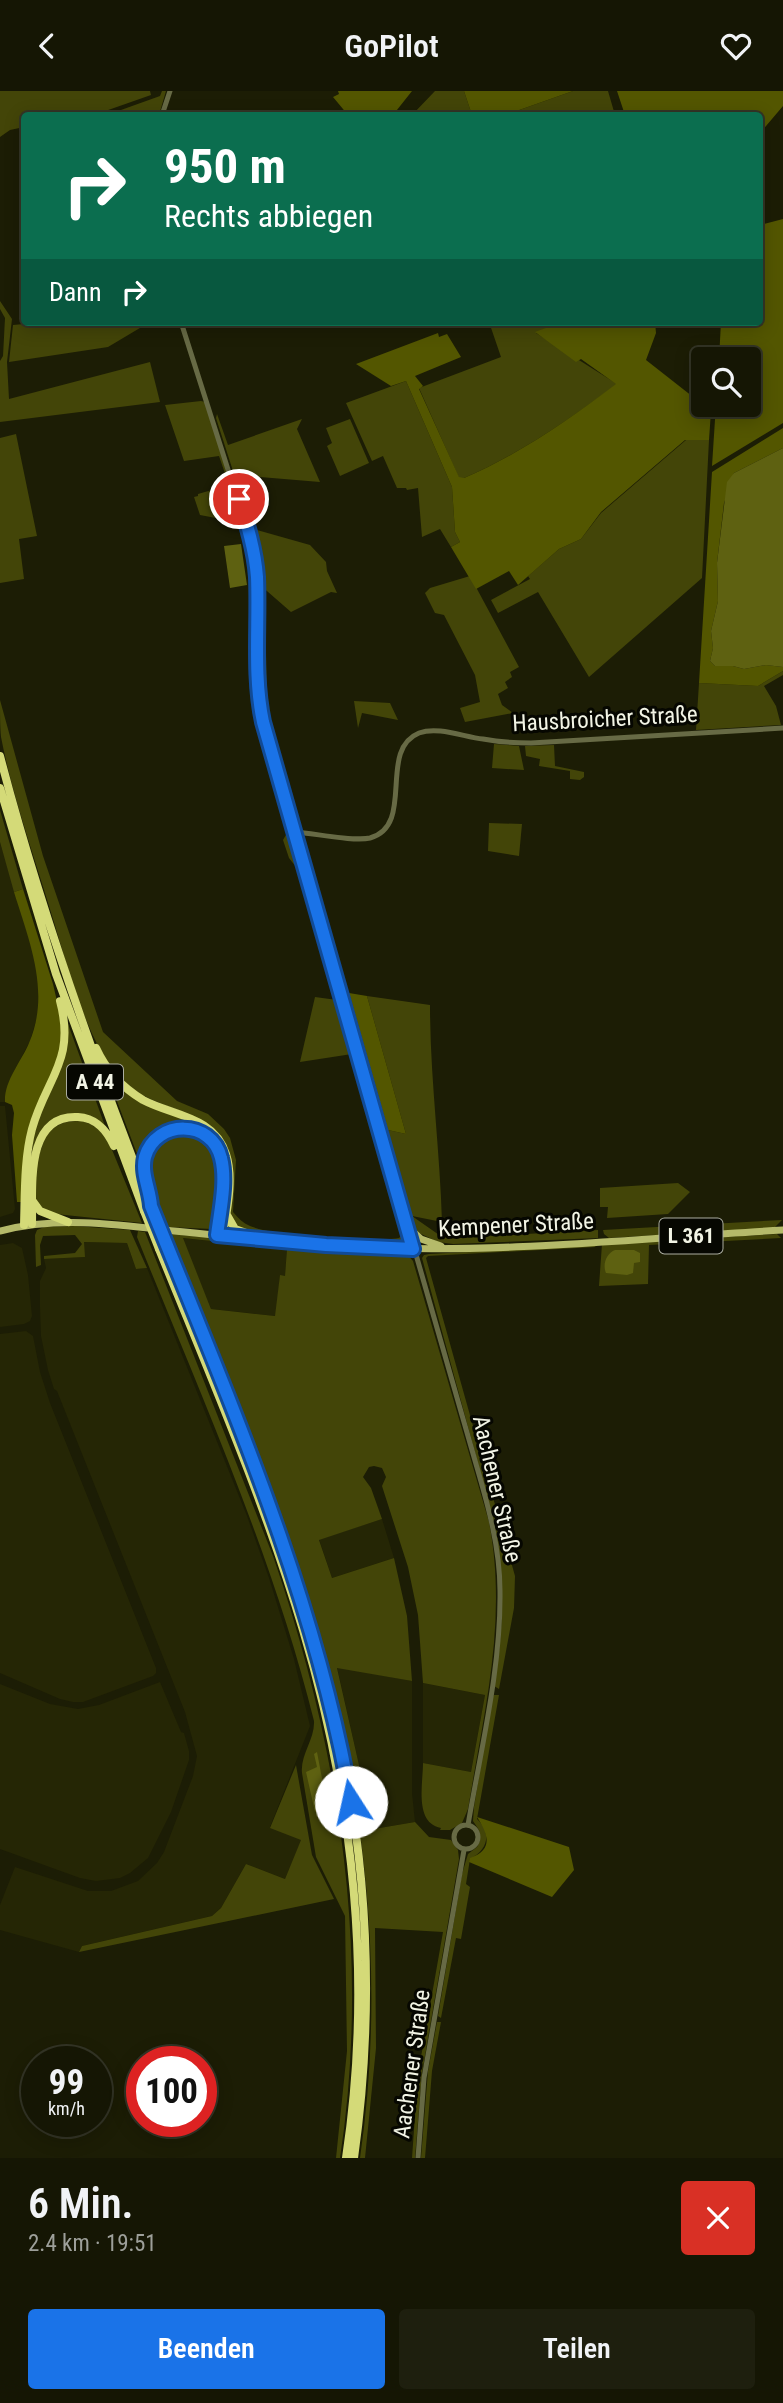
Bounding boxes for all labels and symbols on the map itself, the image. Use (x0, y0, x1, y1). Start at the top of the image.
pin (209, 469, 269, 529)
street label: Hausbroicher Straße (512, 701, 698, 737)
road number: A 44 (67, 1065, 123, 1100)
street label: Kempener Straße (438, 1207, 594, 1243)
road number: L 361 (660, 1219, 722, 1253)
street label: Aachener Straße (467, 1413, 527, 1565)
position arrow (314, 1765, 388, 1839)
street label: Aachener Straße (388, 1988, 436, 2140)
speed limit sign: 100 (126, 2046, 217, 2137)

